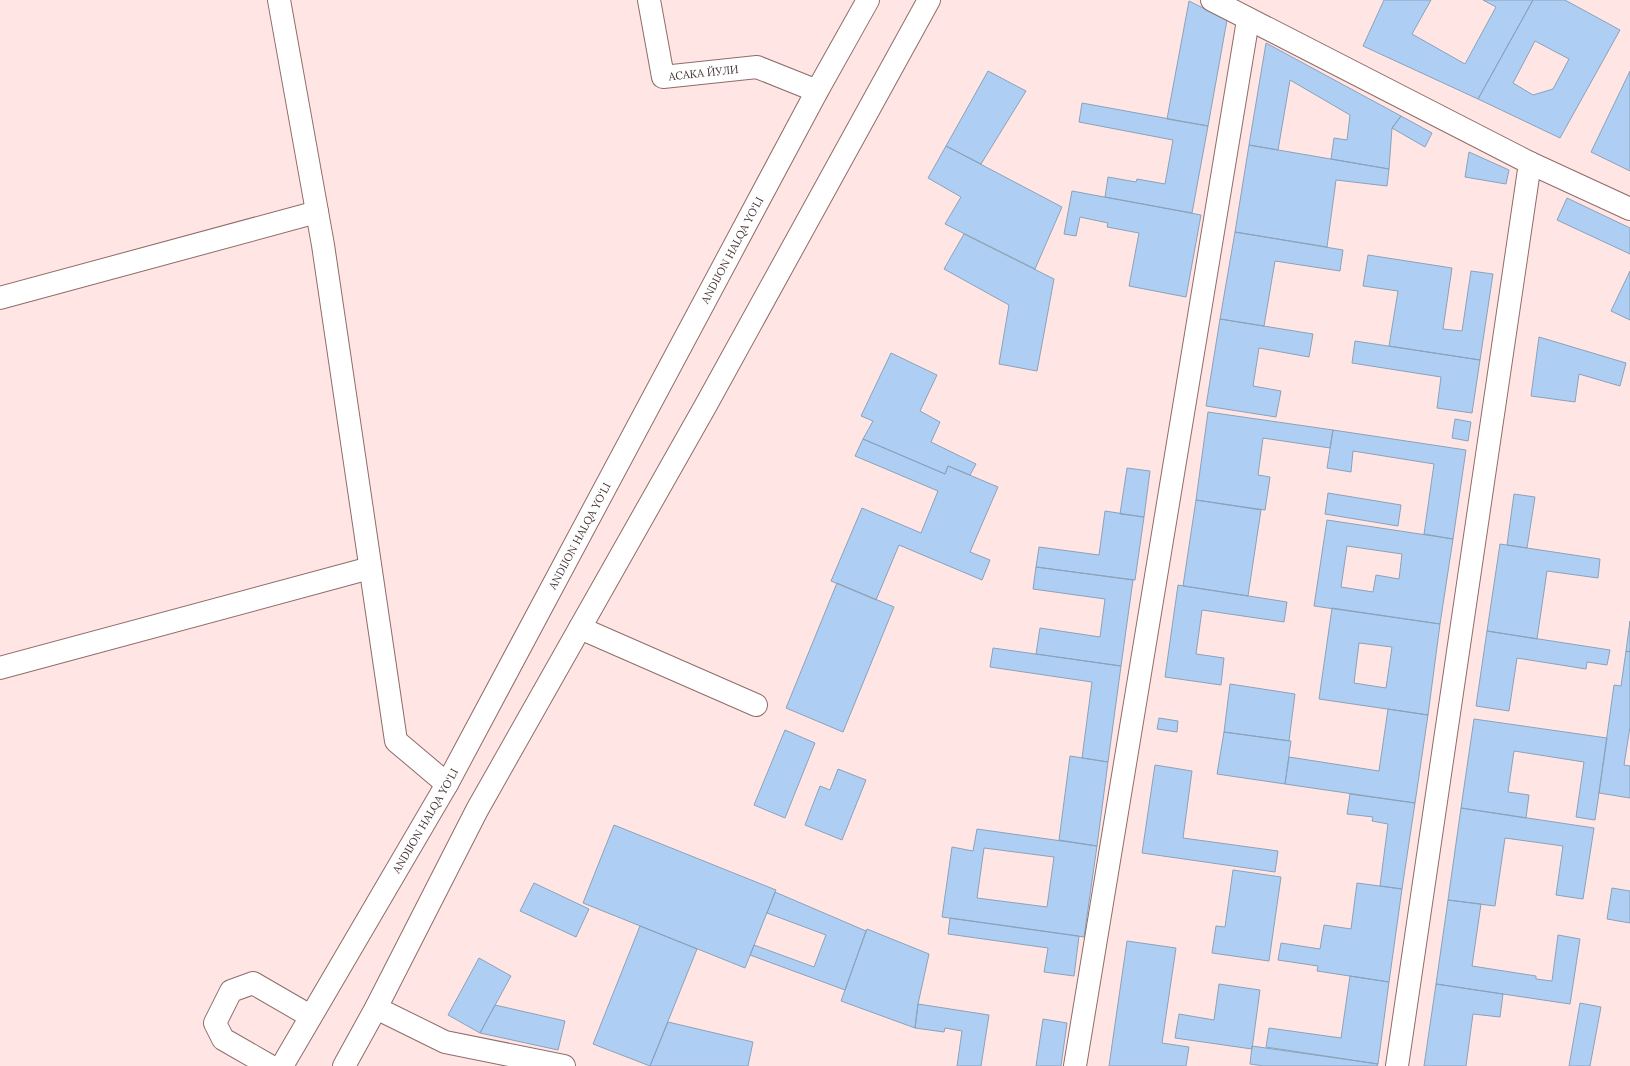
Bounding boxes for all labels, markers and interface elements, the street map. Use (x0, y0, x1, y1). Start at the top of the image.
street label: АСАКА ЙУЛИ (667, 62, 740, 83)
street label: ANDIJON HALQA YO‘LI (697, 194, 766, 307)
street label: ANDIJON HALQA YO‘LI (545, 480, 614, 593)
street label: ANDIJON HALQA YO‘LI (389, 766, 461, 877)

